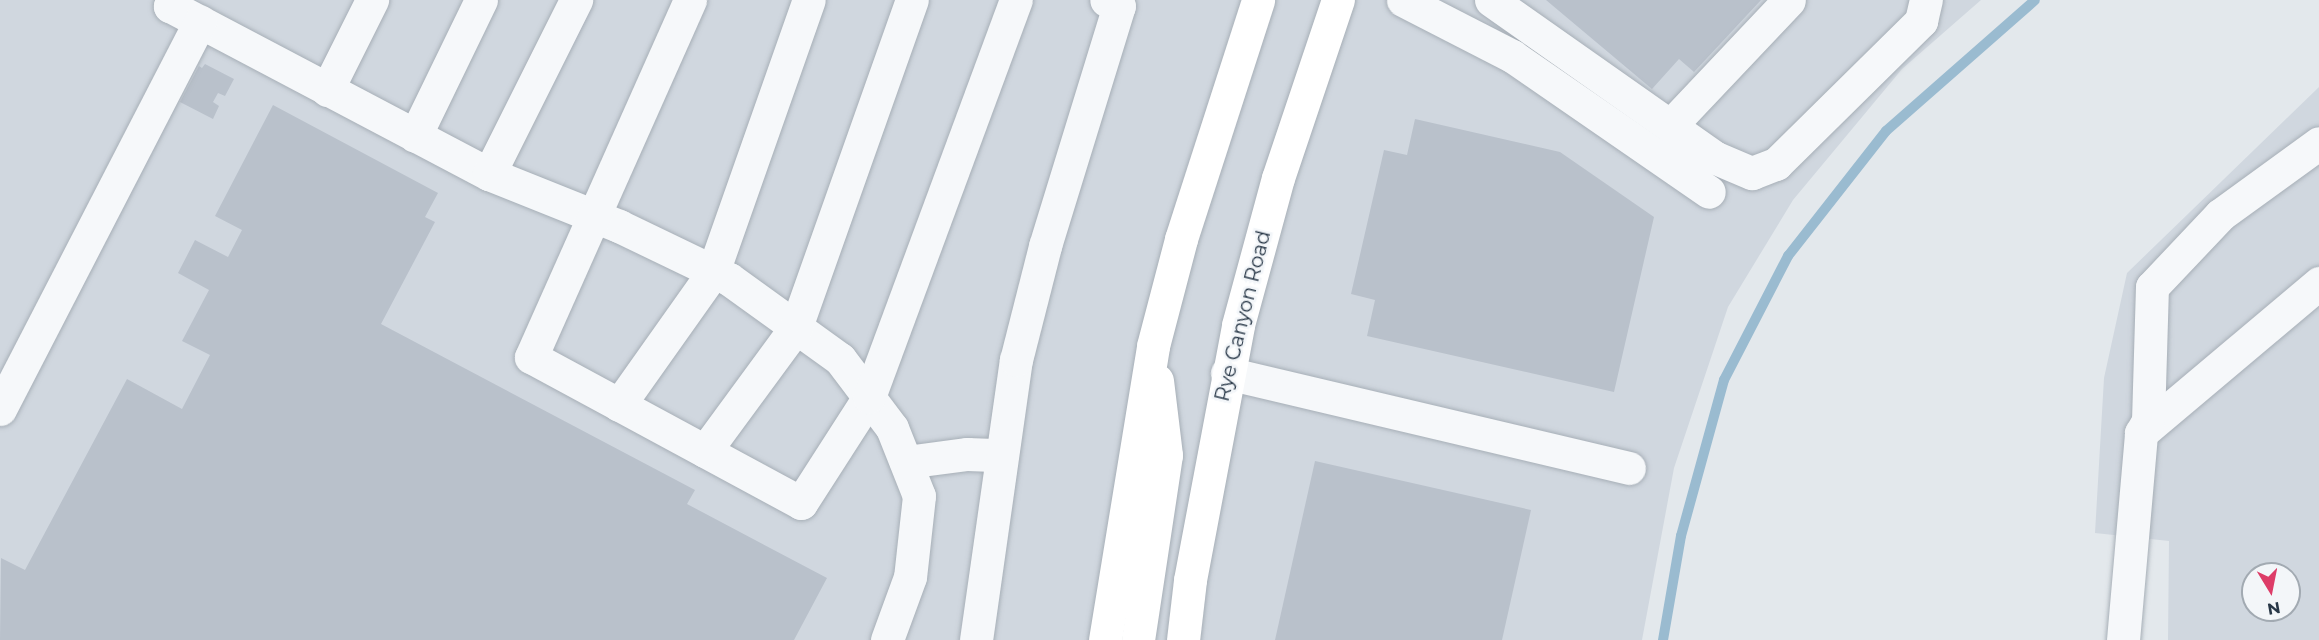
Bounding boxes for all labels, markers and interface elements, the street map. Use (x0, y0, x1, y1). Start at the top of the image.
street label: Rye Canyon Road (1210, 228, 1276, 404)
north arrow (2241, 562, 2301, 622)
text: N (2266, 598, 2282, 619)

